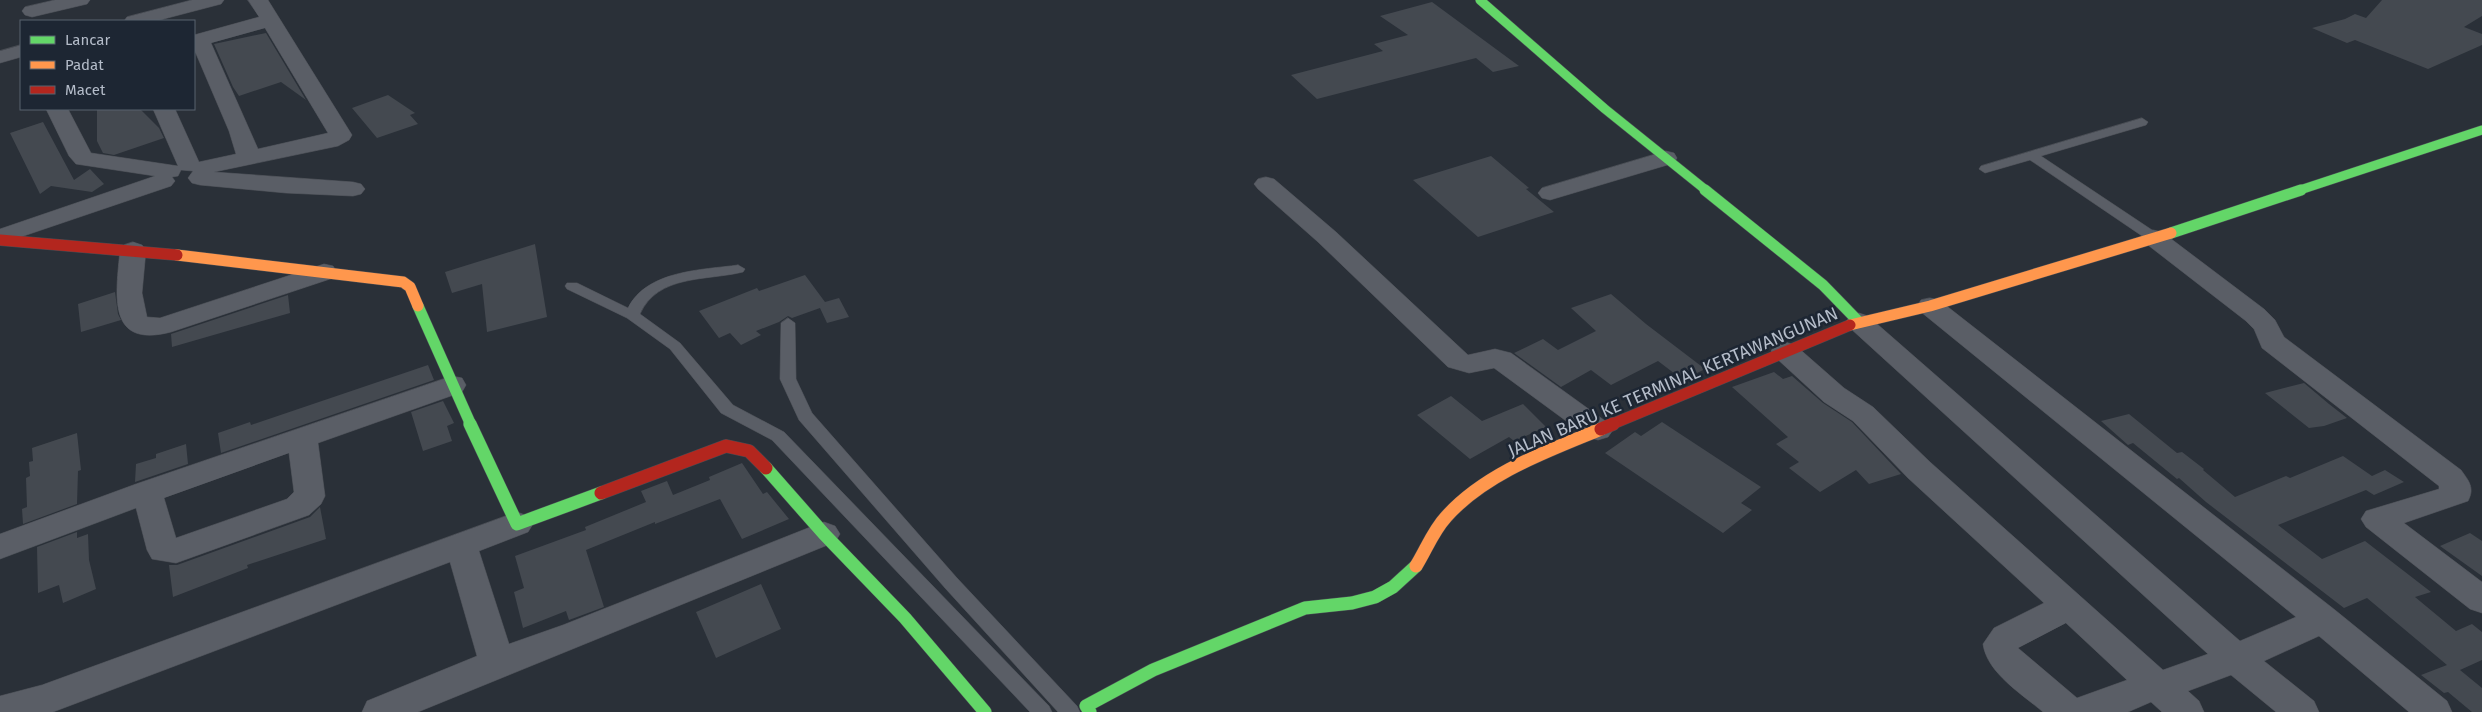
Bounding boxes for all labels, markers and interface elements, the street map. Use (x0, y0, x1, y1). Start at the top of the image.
legend (20, 20, 195, 110)
text: Lancar (65, 31, 110, 49)
text: Padat (65, 56, 104, 74)
text: Macet (65, 81, 106, 99)
street label: JALAN BARU KE TERMINAL KERTAWANGUNAN (1505, 302, 1841, 462)

